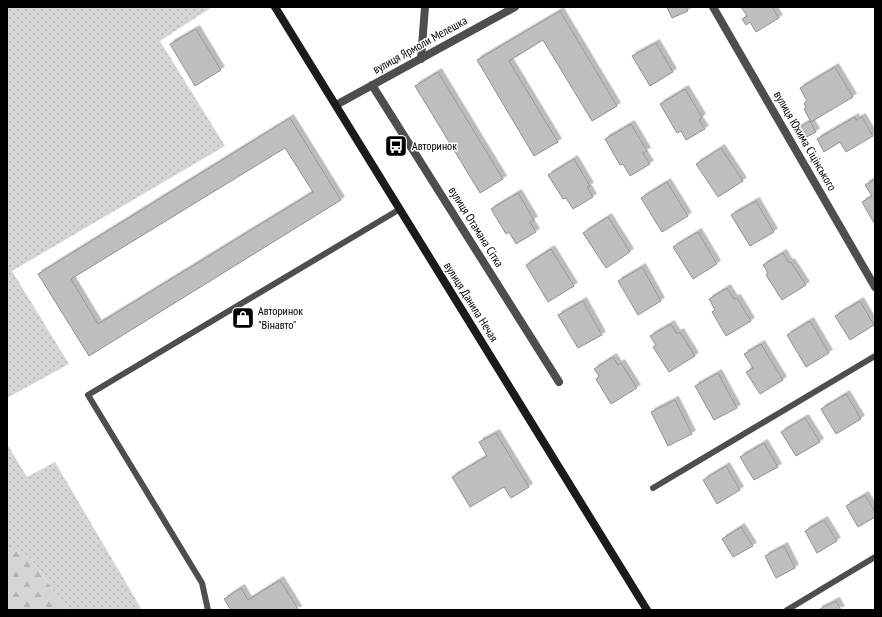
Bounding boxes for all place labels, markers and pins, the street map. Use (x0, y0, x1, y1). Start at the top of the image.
bus stop icon: Авторинок (383, 133, 409, 159)
place label: Авторинок (412, 138, 457, 153)
place label: Авторинок "Вінавто" (258, 303, 303, 332)
shop icon: Авторинок "Вінавто" (230, 305, 256, 331)

